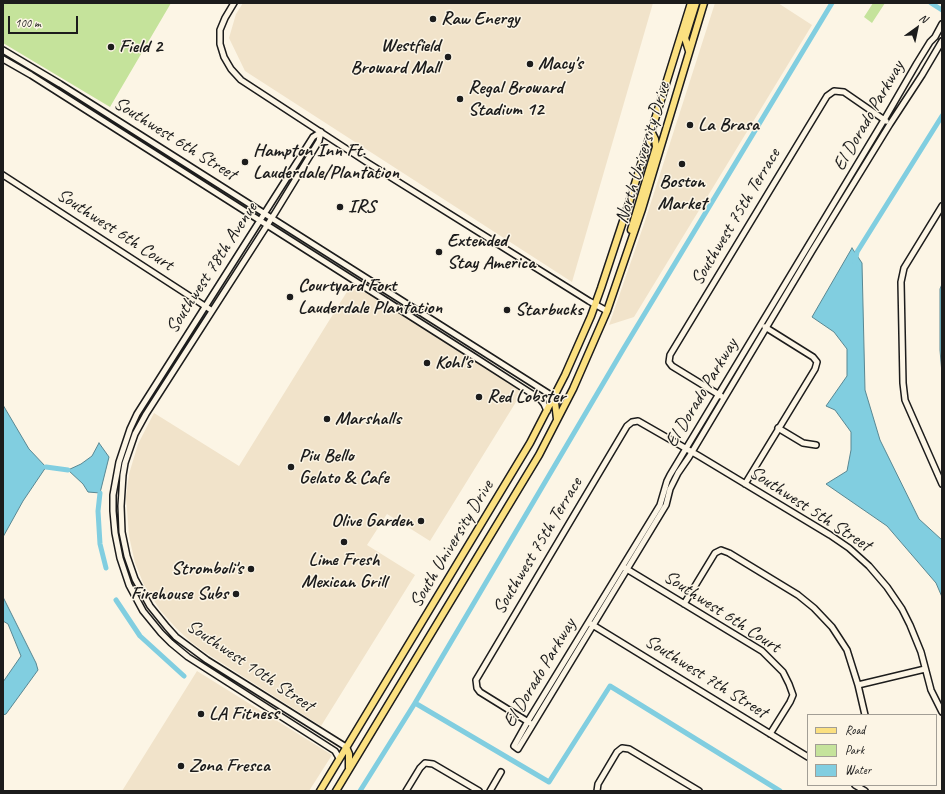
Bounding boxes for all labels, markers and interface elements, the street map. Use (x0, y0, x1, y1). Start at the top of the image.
scale bar (10, 8, 80, 34)
place label: Raw Energy (441, 8, 519, 30)
north arrow (897, 8, 937, 48)
text: N (917, 10, 930, 26)
marker: Raw Energy (428, 14, 438, 24)
text: 100 m (15, 15, 41, 31)
place label: Westfield Broward Mall (351, 35, 440, 79)
place label: Field 2 (119, 36, 162, 58)
marker: Field 2 (106, 42, 116, 52)
marker: Westfield Broward Mall (443, 52, 453, 62)
place label: Macy's (538, 53, 583, 75)
street label: El Dorado Parkway (828, 57, 910, 175)
marker: Macy's (525, 59, 535, 69)
place label: Regal Broward Stadium 12 (468, 77, 563, 121)
street label: North University Drive (611, 80, 675, 226)
street label: Southwest 6th Street (109, 92, 241, 186)
marker: Regal Broward Stadium 12 (455, 94, 465, 104)
place label: La Brasa (698, 114, 759, 136)
marker: La Brasa (685, 120, 695, 130)
place label: Hampton Inn Ft. Lauderdale/Plantation (253, 140, 399, 184)
street label: Southwest 75th Terrace (686, 145, 786, 289)
marker: Hampton Inn Ft. Lauderdale/Plantation (240, 157, 250, 167)
marker: Boston Market (677, 159, 687, 169)
place label: Boston Market (658, 171, 706, 215)
street label: Southwest 6th Court (52, 184, 178, 276)
place label: IRS (348, 196, 375, 218)
street label: Southwest 78th Avenue (161, 198, 263, 338)
marker: IRS (335, 202, 345, 212)
place label: Extended Stay America (447, 230, 535, 274)
marker: Extended Stay America (434, 247, 444, 257)
place label: Courtyard Fort Lauderdale Plantation (298, 275, 442, 319)
marker: Courtyard Fort Lauderdale Plantation (285, 292, 295, 302)
place label: Starbucks (515, 299, 583, 321)
marker: Starbucks (502, 305, 512, 315)
street label: El Dorado Parkway (661, 334, 743, 452)
place label: Kohl's (435, 352, 472, 374)
marker: Kohl's (422, 358, 432, 368)
place label: Red Lobster (487, 386, 565, 408)
marker: Red Lobster (474, 392, 484, 402)
place label: Marshalls (335, 408, 401, 430)
marker: Marshalls (322, 414, 332, 424)
place label: Piu Bello Gelato & Cafe (299, 445, 389, 489)
street label: Southwest 5th Street (745, 461, 875, 557)
marker: Piu Bello Gelato & Cafe (286, 462, 296, 472)
street label: Southwest 75th Terrace (488, 474, 588, 618)
street label: South University Drive (405, 476, 499, 612)
place label: Olive Garden (331, 510, 413, 532)
marker: Olive Garden (416, 516, 426, 526)
marker: Lime Fresh Mexican Grill (339, 537, 349, 547)
place label: Lime Fresh Mexican Grill (301, 549, 387, 593)
place label: Stromboli's (171, 558, 243, 580)
marker: Stromboli's (246, 564, 256, 574)
street label: Southwest 6th Court (659, 566, 785, 658)
place label: Firehouse Subs (131, 583, 228, 605)
marker: Firehouse Subs (231, 589, 241, 599)
street label: El Dorado Parkway (499, 614, 581, 732)
street label: Southwest 10th Street (182, 615, 318, 717)
street label: Southwest 7th Street (640, 630, 772, 724)
place label: LA Fitness (209, 703, 279, 725)
marker: LA Fitness (196, 709, 206, 719)
legend (807, 714, 937, 786)
text: Road (845, 722, 865, 738)
text: Park (845, 742, 864, 758)
place label: Zona Fresca (189, 755, 270, 777)
marker: Zona Fresca (176, 761, 186, 771)
text: Water (845, 762, 871, 778)

